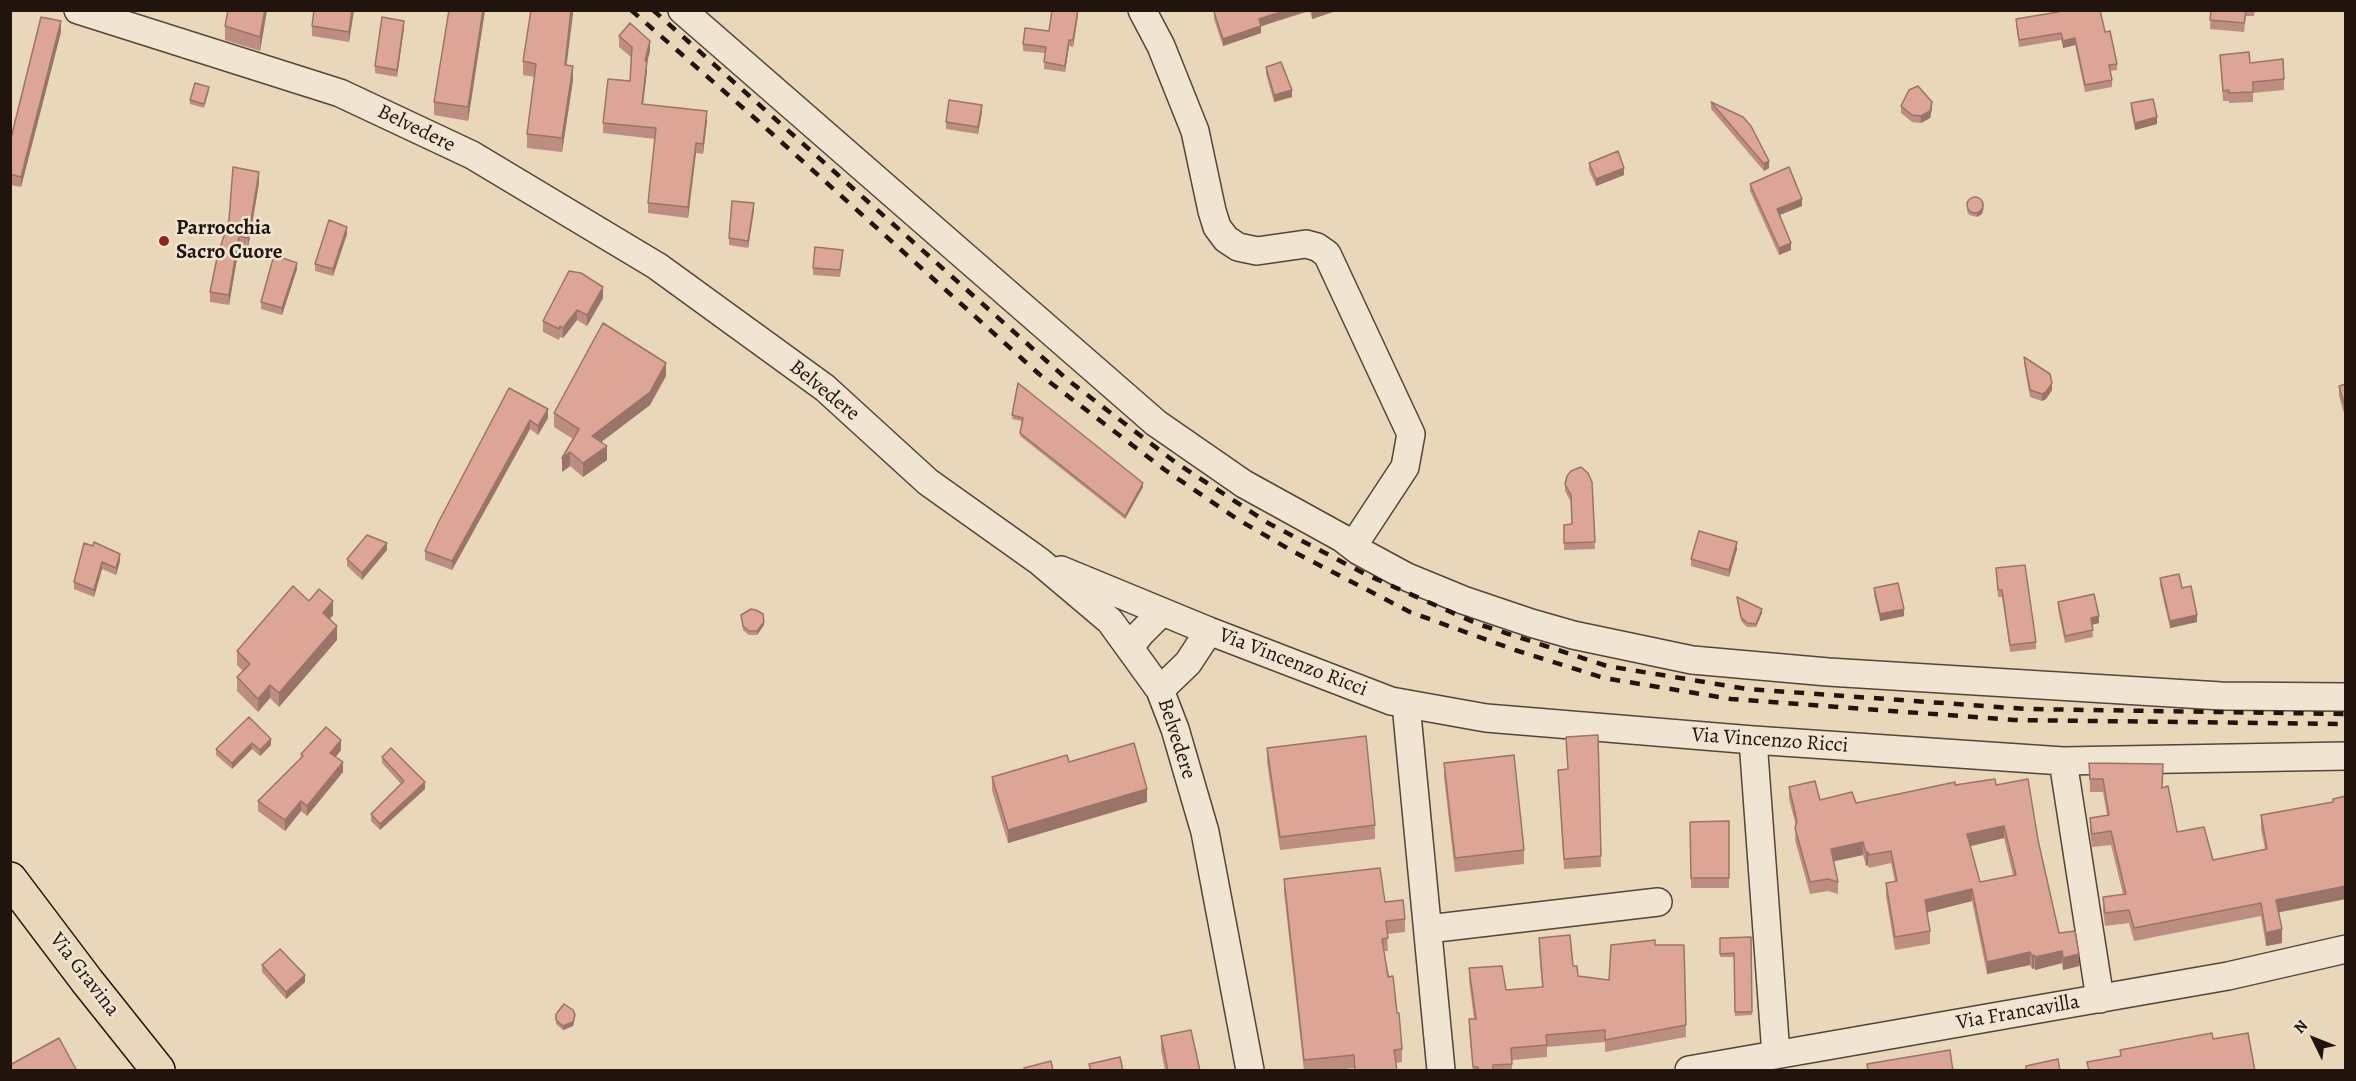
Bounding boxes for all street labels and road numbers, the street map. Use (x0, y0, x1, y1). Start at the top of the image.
street label: Belvedere (373, 99, 459, 159)
street label: Belvedere (784, 355, 864, 427)
street label: Via Vincenzo Ricci (1215, 623, 1371, 703)
street label: Belvedere (1151, 696, 1201, 782)
street label: Via Vincenzo Ricci (1691, 723, 1849, 759)
street label: Via Gravina (44, 928, 124, 1022)
street label: Via Francavilla (1954, 990, 2082, 1036)

